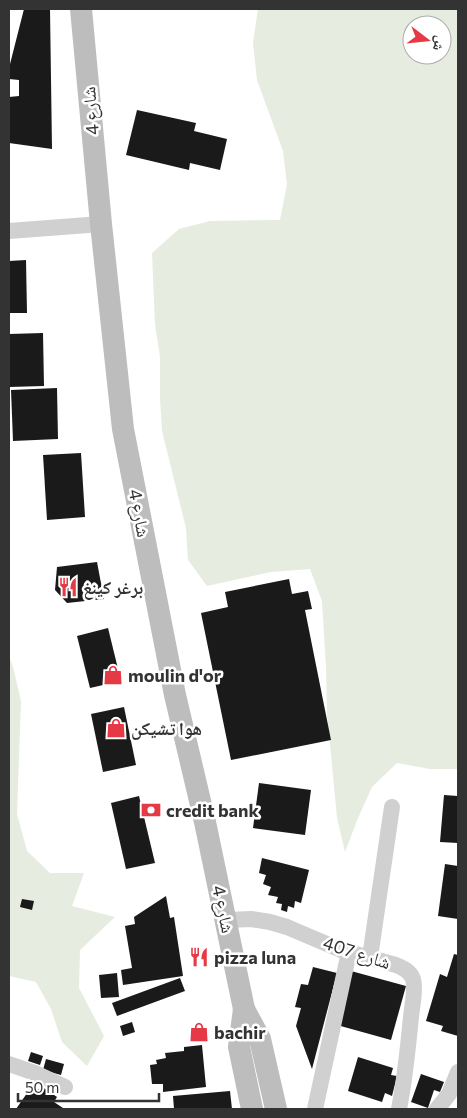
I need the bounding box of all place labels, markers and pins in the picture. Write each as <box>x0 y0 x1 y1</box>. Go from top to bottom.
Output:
restaurant icon: برغر كينغ <box>57 576 79 598</box>
place label: برغر كينغ <box>83 576 143 600</box>
shop icon: moulin d'or <box>102 664 124 686</box>
place label: moulin d'or <box>128 664 222 686</box>
shop icon: هوا تشيكن <box>105 717 127 739</box>
place label: هوا تشيكن <box>131 717 202 740</box>
bank icon: credit bank <box>140 799 162 821</box>
place label: credit bank <box>166 799 260 821</box>
restaurant icon: pizza luna <box>188 946 210 968</box>
place label: pizza luna <box>214 946 296 968</box>
shop icon: bachir <box>188 1021 210 1043</box>
place label: bachir <box>214 1021 266 1043</box>

